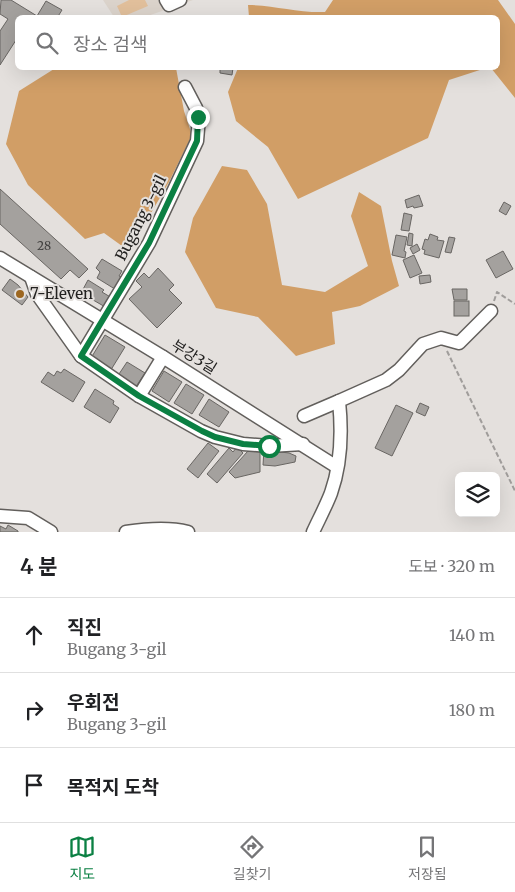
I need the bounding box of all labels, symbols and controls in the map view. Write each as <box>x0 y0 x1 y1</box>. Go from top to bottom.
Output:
search box <box>15 15 500 70</box>
icon: search <box>33 29 61 57</box>
text: 장소 검색 <box>73 32 147 56</box>
route end <box>187 106 210 129</box>
street label: Bugang 3-gil <box>111 172 170 264</box>
house number: 28 <box>37 238 51 253</box>
place label: 7-Eleven <box>30 284 93 303</box>
marker: 7-Eleven <box>14 288 26 300</box>
street label: 부강3길 <box>168 335 221 378</box>
route start <box>258 435 281 458</box>
map controls <box>455 472 500 517</box>
button: layers <box>455 472 500 517</box>
text: 4 분 <box>20 553 58 580</box>
text: 도보 · 320 m <box>408 556 495 576</box>
text: 직진 <box>67 615 102 639</box>
icon: ahead <box>20 621 48 649</box>
text: 140 m <box>449 625 495 645</box>
text: Bugang 3-gil <box>67 639 167 659</box>
text: 우회전 <box>67 690 119 714</box>
icon: right <box>20 696 48 724</box>
text: 180 m <box>449 700 495 720</box>
text: Bugang 3-gil <box>67 714 167 734</box>
icon: arrive <box>20 771 48 799</box>
text: 목적지 도착 <box>67 775 159 799</box>
tab: 지도 <box>68 833 96 883</box>
tab: 길찾기 <box>233 833 271 883</box>
tab: 저장됨 <box>408 833 447 883</box>

